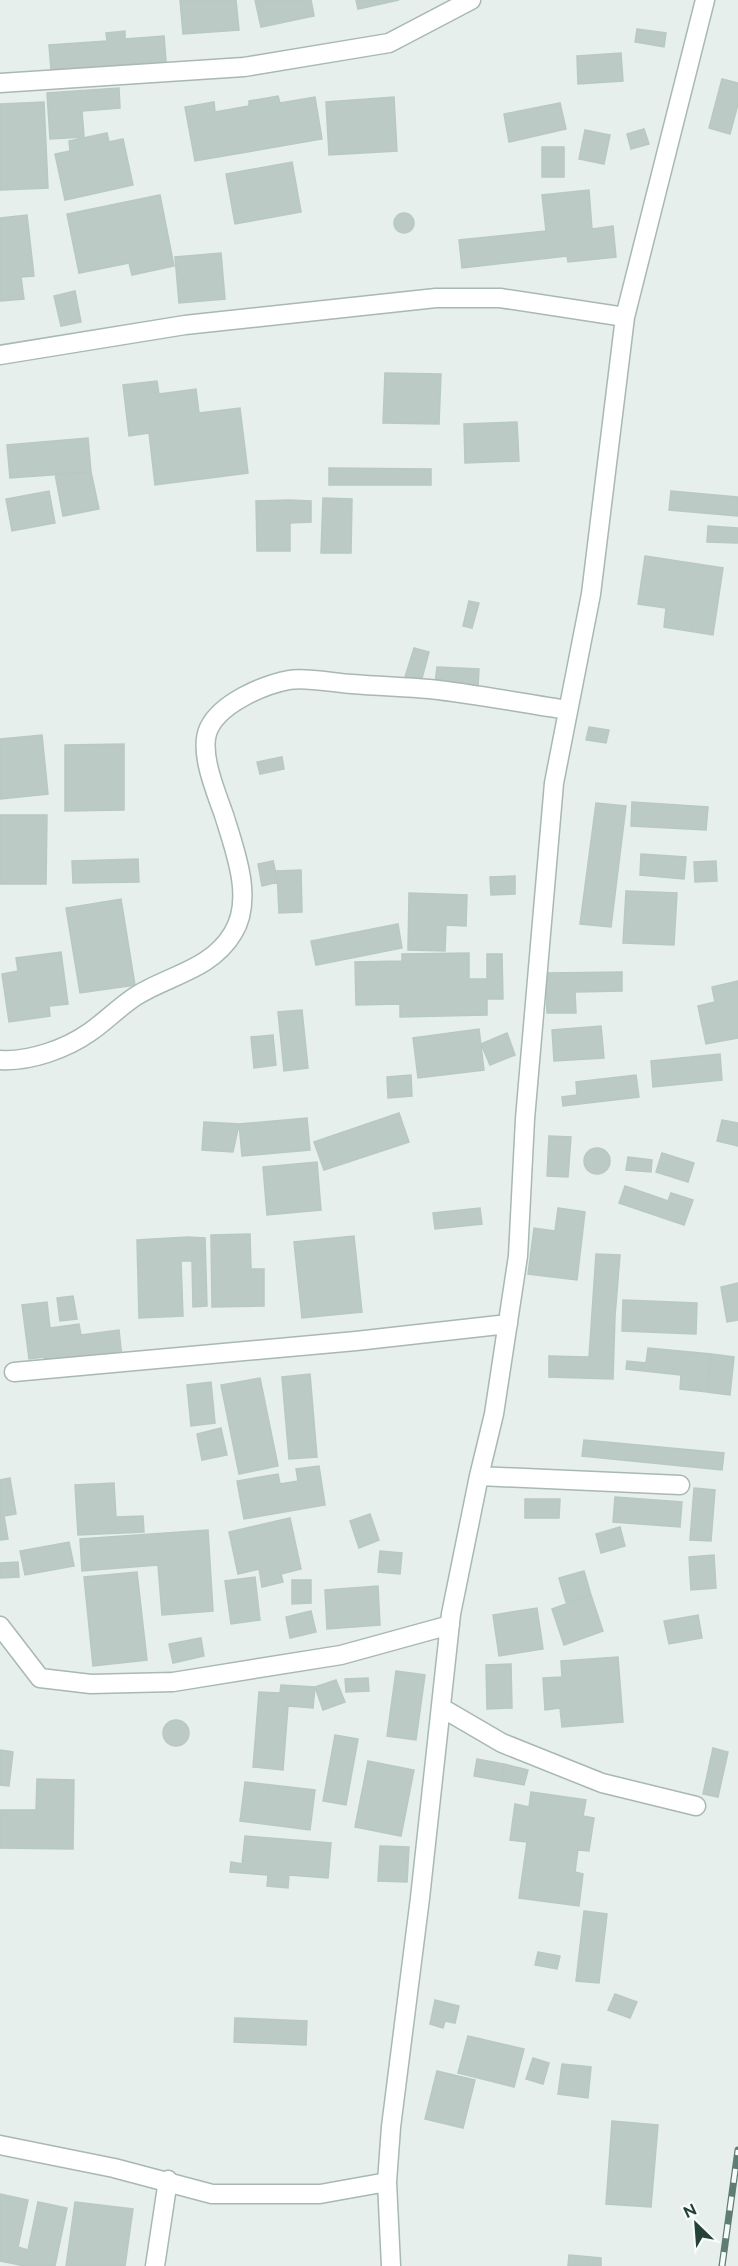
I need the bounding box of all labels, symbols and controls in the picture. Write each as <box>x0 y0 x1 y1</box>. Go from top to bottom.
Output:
north arrow <box>666 2194 726 2254</box>
text: N <box>680 2200 699 2222</box>

